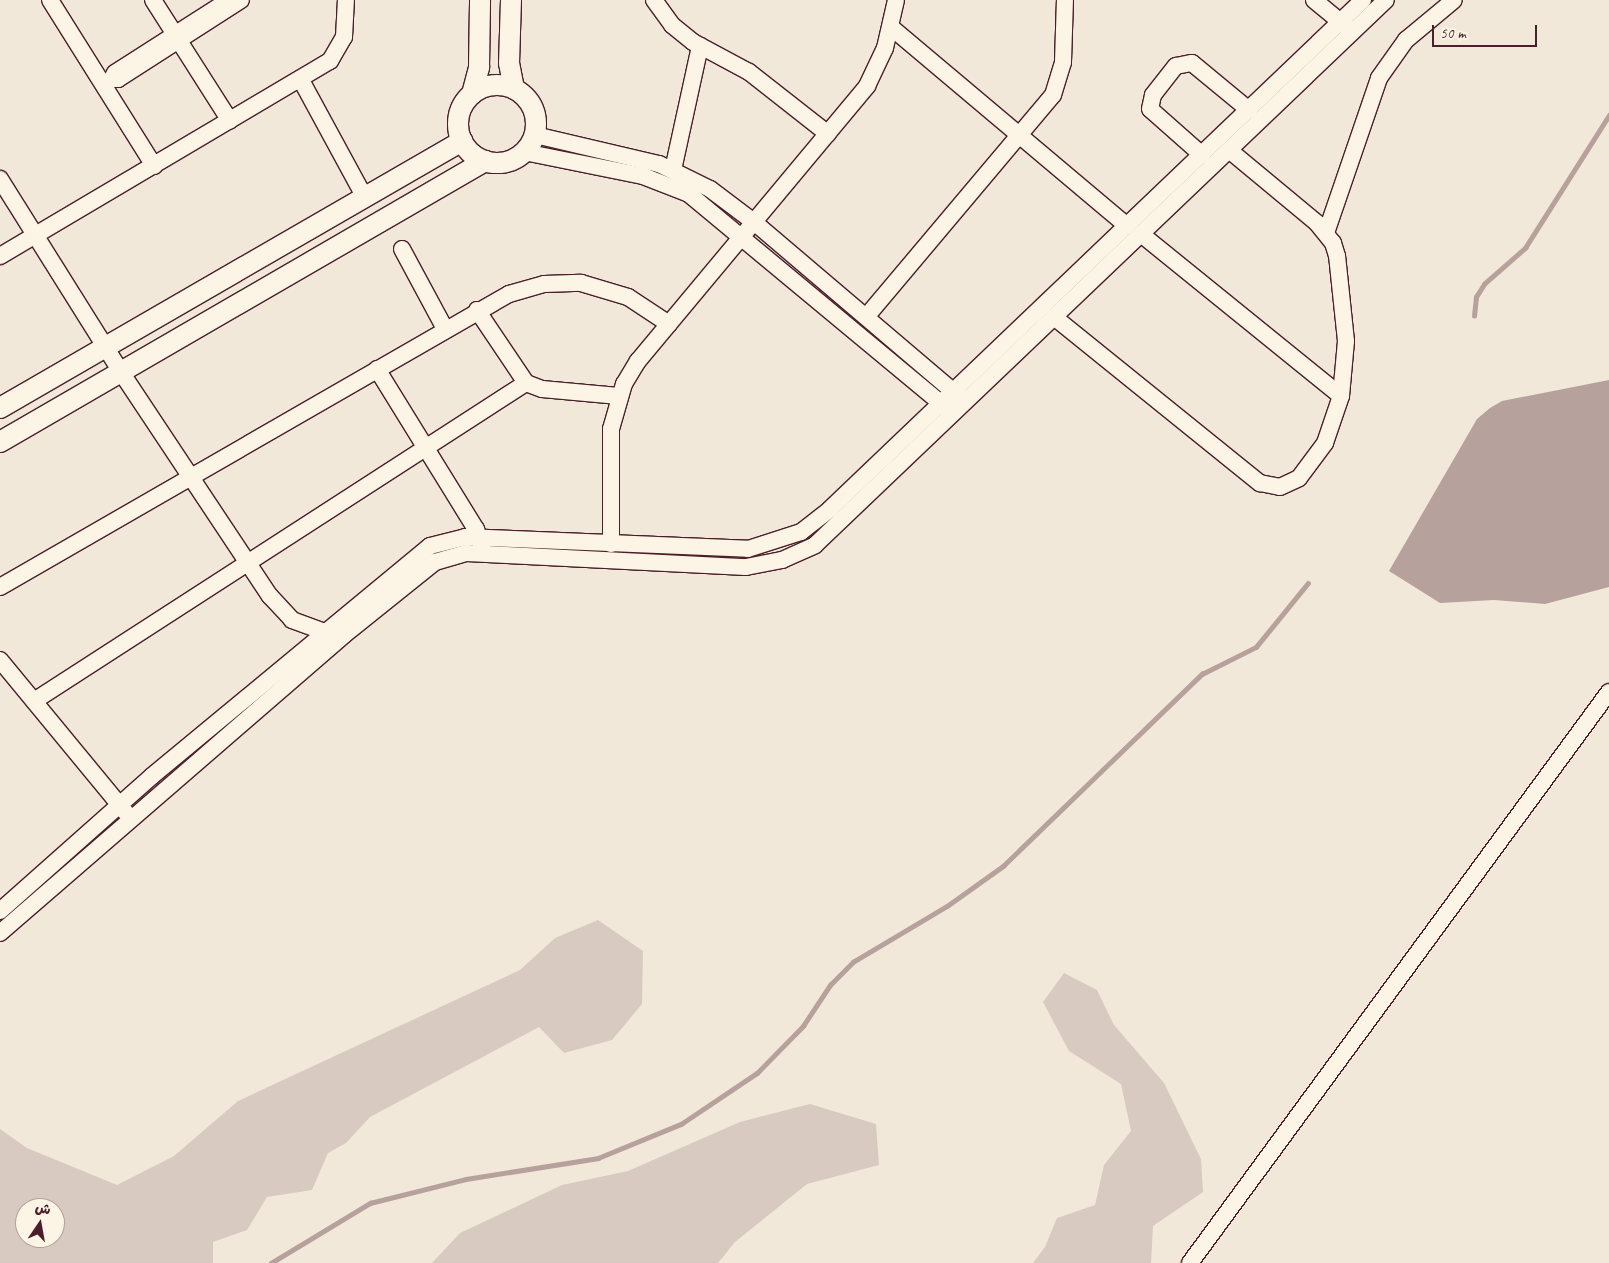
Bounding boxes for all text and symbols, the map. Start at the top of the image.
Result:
scale bar [1434,15,1539,47]
text: 50 m [1440,24,1466,43]
north arrow [15,1198,65,1248]
text: ش [34,1199,52,1219]

